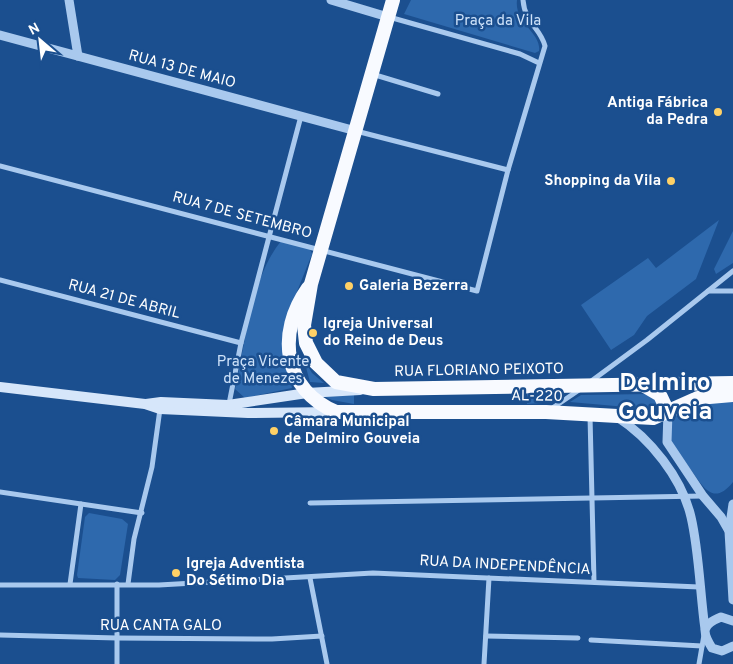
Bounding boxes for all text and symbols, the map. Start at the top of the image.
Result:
park label: Praça da Vila [455,12,541,31]
north arrow [15,15,65,65]
text: N [26,20,43,40]
street label: RUA 13 DE MAIO [126,47,238,93]
place label: Antiga Fábrica da Pedra [607,94,708,130]
marker: Antiga Fábrica da Pedra [712,106,724,118]
place label: Shopping da Vila [544,172,661,191]
marker: Shopping da Vila [665,175,677,187]
street label: RUA 7 DE SETEMBRO [170,188,314,244]
street label: RUA 21 DE ABRIL [66,276,182,324]
place label: Galeria Bezerra [359,277,468,296]
marker: Galeria Bezerra [343,280,355,292]
place label: Igreja Universal do Reino de Deus [323,315,443,351]
marker: Igreja Universal do Reino de Deus [307,327,319,339]
park label: Praça Vicente de Menezes [217,353,309,389]
street label: RUA FLORIANO PEIXOTO [394,360,564,382]
district label: Delmiro Gouveia [618,368,712,429]
street label: AL-220 [511,387,563,407]
place label: Câmara Municipal de Delmiro Gouveia [284,413,420,449]
marker: Câmara Municipal de Delmiro Gouveia [268,425,280,437]
street label: RUA DA INDEPENDÊNCIA [419,551,591,580]
place label: Igreja Adventista Do Sétimo Dia [186,555,305,591]
marker: Igreja Adventista Do Sétimo Dia [170,567,182,579]
street label: RUA CANTA GALO [100,617,222,636]

